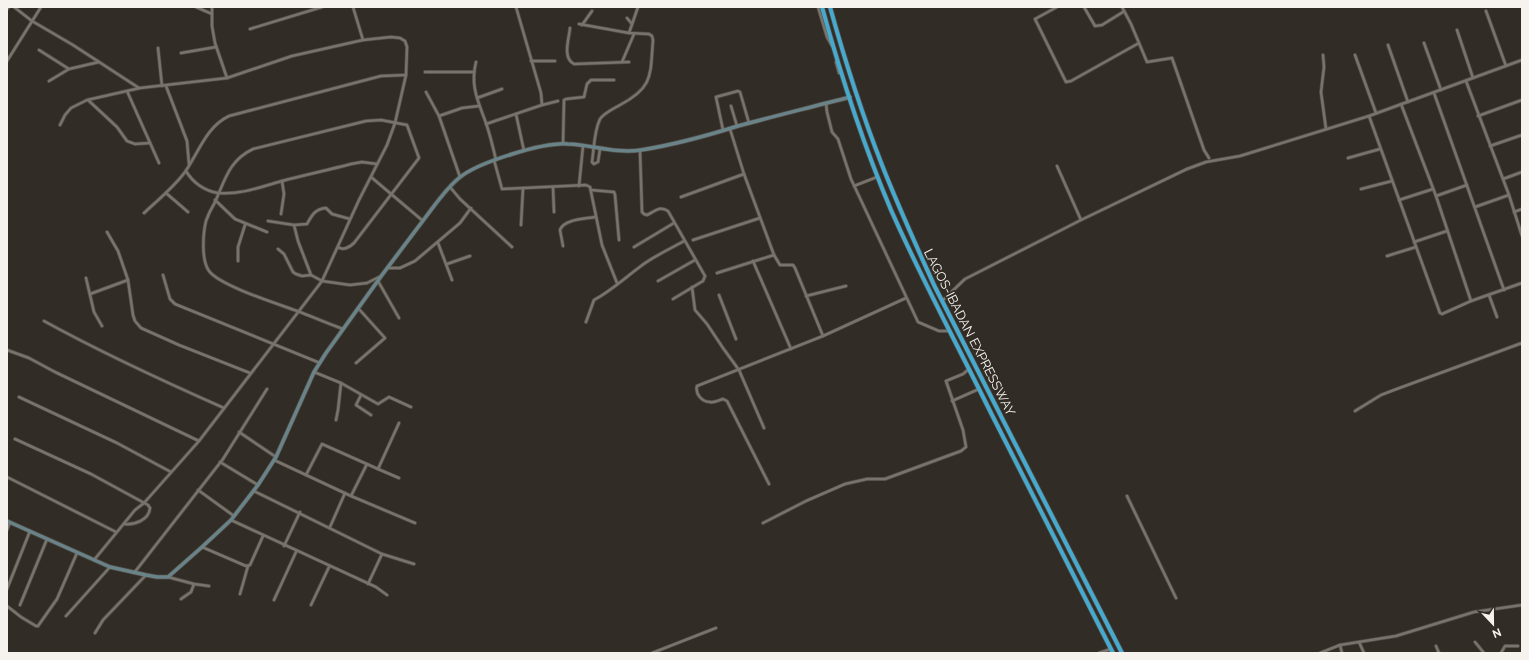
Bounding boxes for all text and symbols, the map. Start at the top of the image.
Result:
street label: LAGOS-IBADAN EXPRESSWAY [921,246,1019,419]
north arrow [1473,604,1513,644]
text: N [1490,625,1503,640]

